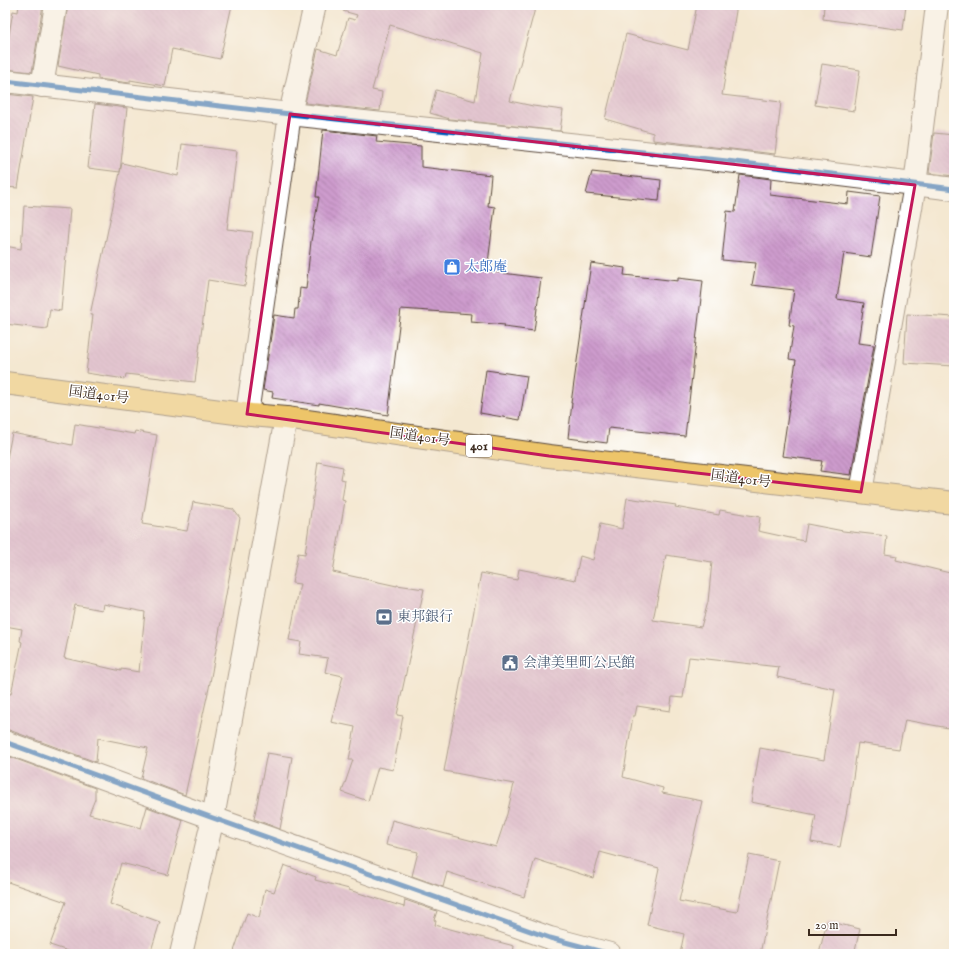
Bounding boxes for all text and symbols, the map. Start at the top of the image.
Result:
shop icon: 太郎庵 [442,257,462,277]
place label: 太郎庵 [465,258,507,276]
street label: 国道401号 [68,382,130,408]
street label: 国道401号 [389,424,451,450]
road number: 401 [466,435,492,457]
street label: 国道401号 [710,466,772,492]
bank icon: 東邦銀行 [374,607,394,627]
place label: 東邦銀行 [397,608,453,626]
public building icon: 会津美里町公民館 [500,653,520,673]
place label: 会津美里町公民館 [523,654,635,672]
scale bar [809,911,896,937]
text: 20 m [815,918,838,933]

